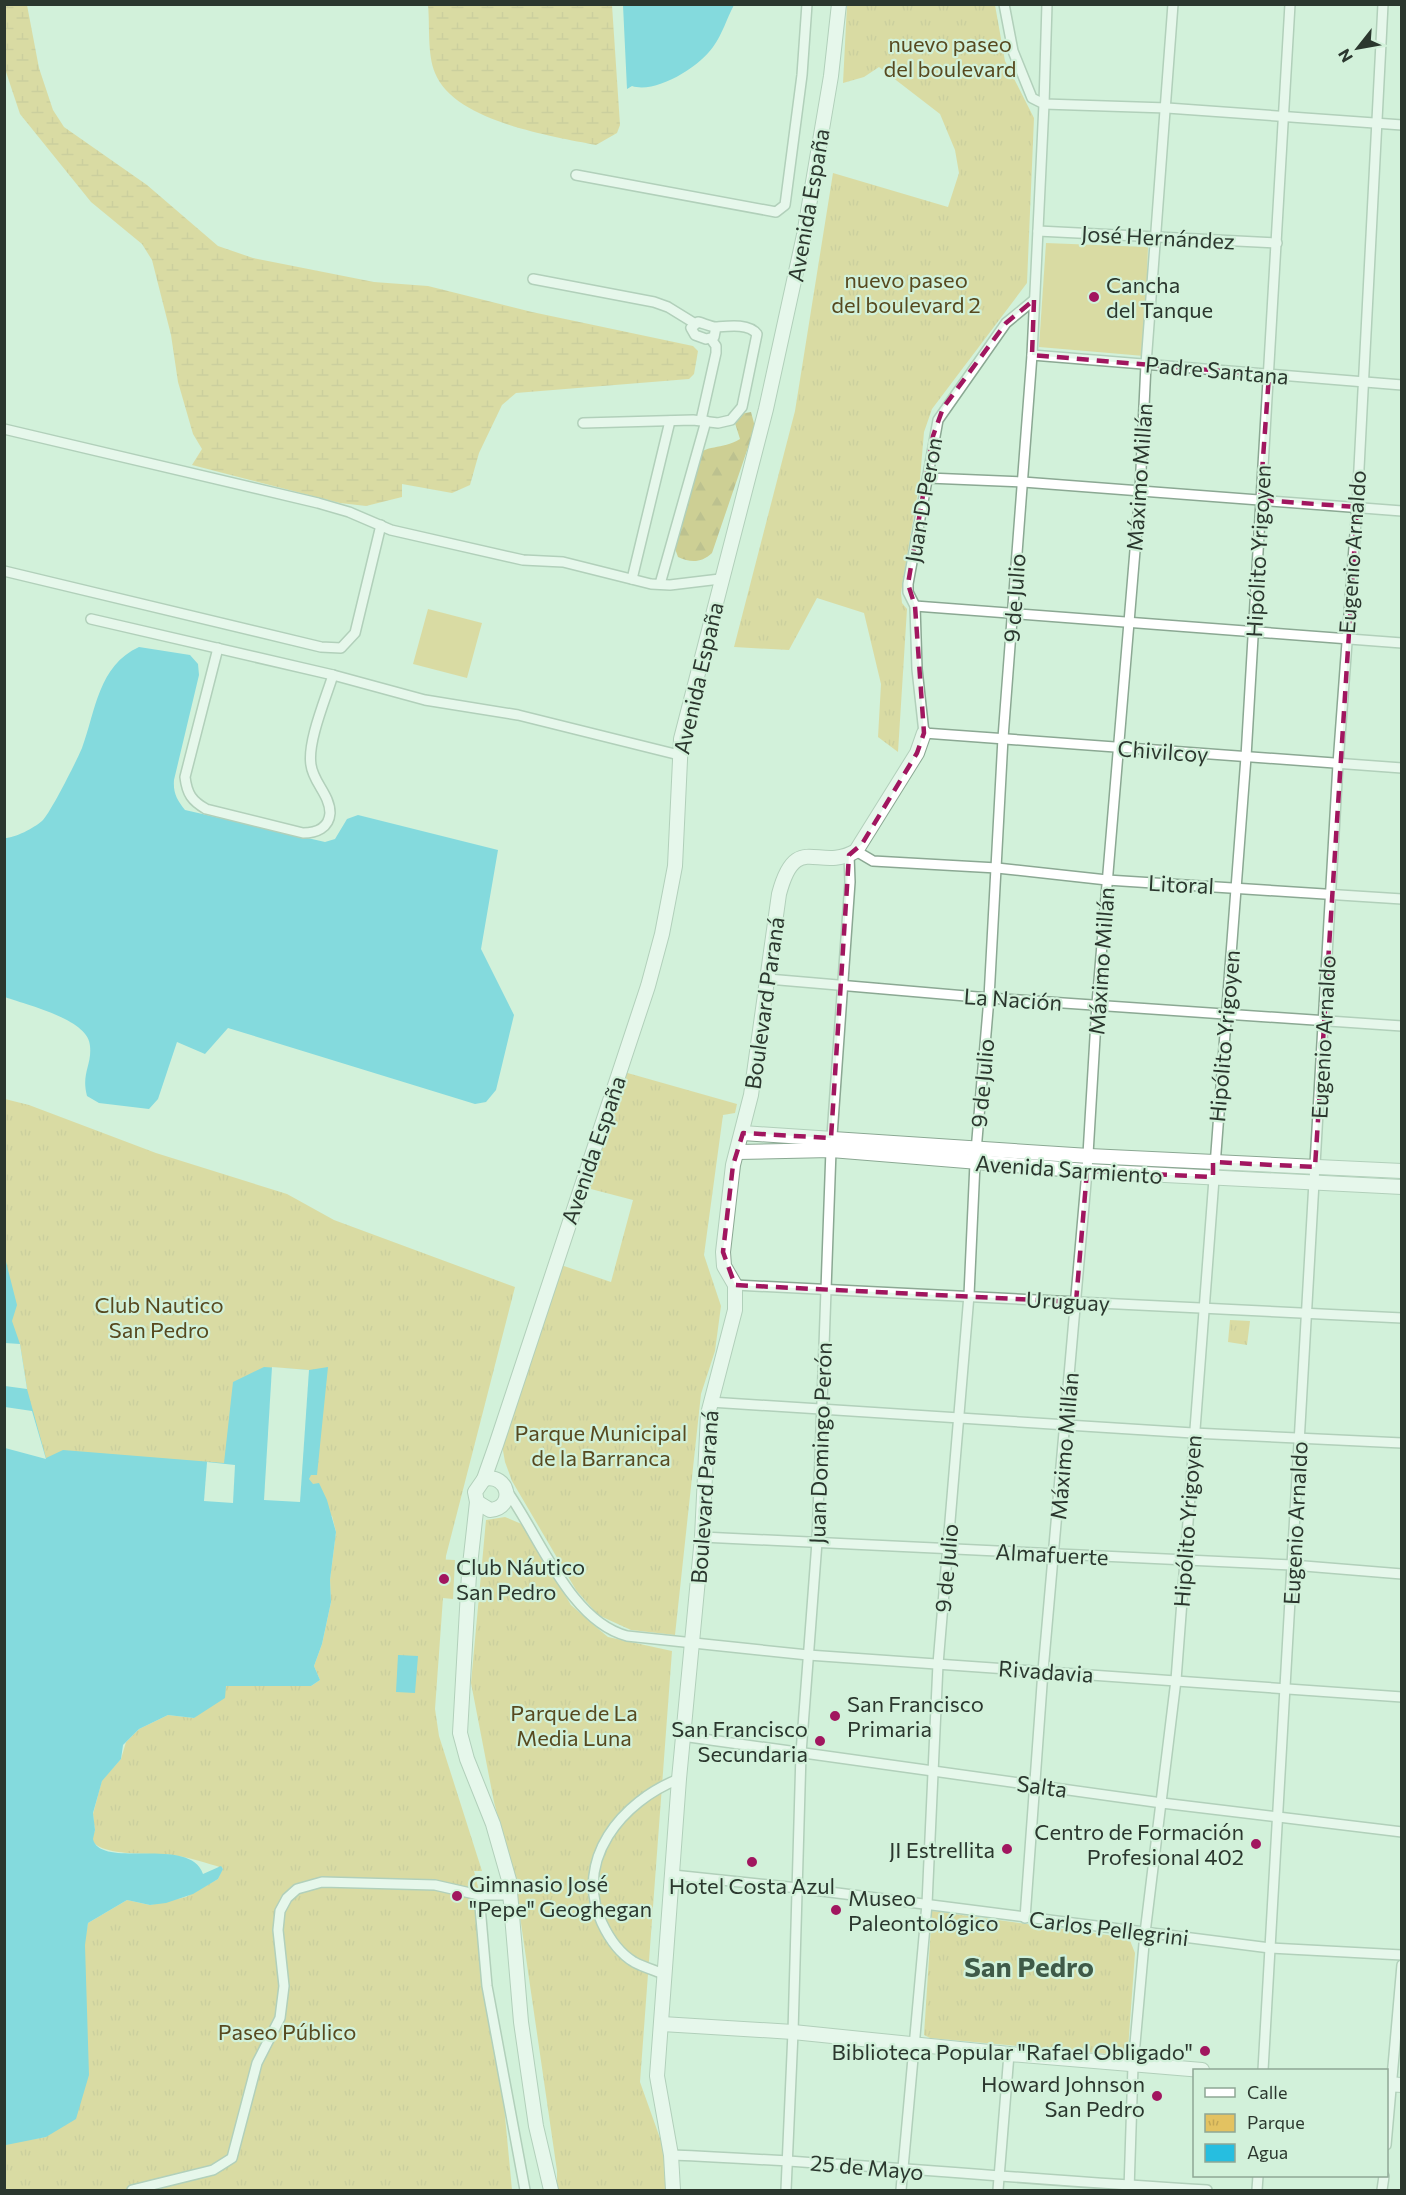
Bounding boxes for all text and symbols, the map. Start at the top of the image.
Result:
north arrow [1328,18,1388,78]
park label: nuevo paseo del boulevard [883,30,1017,82]
text: N [1333,46,1356,66]
street label: Avenida España [781,126,835,284]
street label: José Hernández [1080,219,1236,255]
park label: nuevo paseo del boulevard 2 [831,266,981,318]
place label: Cancha del Tanque [1106,271,1213,323]
marker: Cancha del Tanque [1087,290,1101,304]
street label: Padre Santana [1144,350,1290,390]
street label: Máximo Millán [1120,402,1158,552]
street label: Juan D Peron [899,435,947,565]
street label: Hipólito Yrigoyen [1240,464,1276,638]
street label: Eugenio Arnaldo [1333,469,1371,635]
street label: 9 de Julio [997,553,1031,643]
street label: Avenida España [667,599,729,757]
street label: Chivilcoy [1117,734,1209,768]
street label: Litoral [1147,869,1215,899]
street label: Máximo Millán [1082,886,1120,1036]
street label: Boulevard Paraná [739,915,789,1091]
street label: Hipólito Yrigoyen [1203,949,1245,1123]
street label: Eugenio Arnaldo [1305,955,1341,1119]
street label: La Nación [963,982,1063,1016]
street label: 9 de Julio [965,1037,999,1129]
street label: Avenida España [555,1072,631,1228]
street label: Avenida Sarmiento [974,1149,1164,1189]
street label: Uruguay [1025,1285,1111,1317]
park label: Club Nautico San Pedro [94,1291,224,1343]
street label: Juan Domingo Perón [803,1342,837,1544]
street label: Máximo Millán [1044,1371,1084,1521]
street label: Boulevard Paraná [684,1409,724,1585]
park label: Parque Municipal de la Barranca [515,1419,687,1471]
street label: Hipólito Yrigoyen [1168,1434,1206,1608]
street label: Eugenio Arnaldo [1277,1441,1313,1605]
street label: 9 de Julio [929,1522,963,1614]
street label: Almafuerte [995,1538,1109,1570]
place label: Club Náutico San Pedro [456,1553,585,1605]
marker: Club Náutico San Pedro [437,1572,451,1586]
street label: Rivadavia [997,1654,1095,1688]
place label: San Francisco Primaria [847,1690,984,1742]
park label: Parque de La Media Luna [510,1699,638,1751]
marker: San Francisco Primaria [828,1709,842,1723]
place label: San Francisco Secundaria [671,1715,808,1767]
marker: San Francisco Secundaria [813,1734,827,1748]
street label: Salta [1015,1769,1069,1803]
place label: Centro de Formación Profesional 402 [1034,1818,1244,1870]
place label: JI Estrellita [889,1836,995,1863]
marker: Centro de Formación Profesional 402 [1249,1837,1263,1851]
marker: JI Estrellita [1000,1842,1014,1856]
marker: Hotel Costa Azul [745,1855,759,1869]
place label: Gimnasio José "Pepe" Geoghegan [469,1870,652,1922]
place label: Hotel Costa Azul [669,1872,835,1899]
place label: Museo Paleontológico [848,1884,999,1936]
marker: Gimnasio José "Pepe" Geoghegan [450,1889,464,1903]
marker: Museo Paleontológico [829,1903,843,1917]
street label: Carlos Pellegrini [1028,1905,1190,1951]
district label: San Pedro [964,1949,1094,1983]
park label: Paseo Público [218,2018,356,2045]
place label: Biblioteca Popular "Rafael Obligado" [832,2038,1193,2065]
marker: Biblioteca Popular "Rafael Obligado" [1198,2044,1212,2058]
legend [1193,2069,1388,2177]
place label: Howard Johnson San Pedro [981,2070,1145,2122]
text: Calle [1247,2081,1287,2103]
marker: Howard Johnson San Pedro [1150,2089,1164,2103]
text: Parque [1247,2111,1305,2133]
text: Agua [1247,2141,1288,2163]
street label: 25 de Mayo [809,2149,925,2185]

